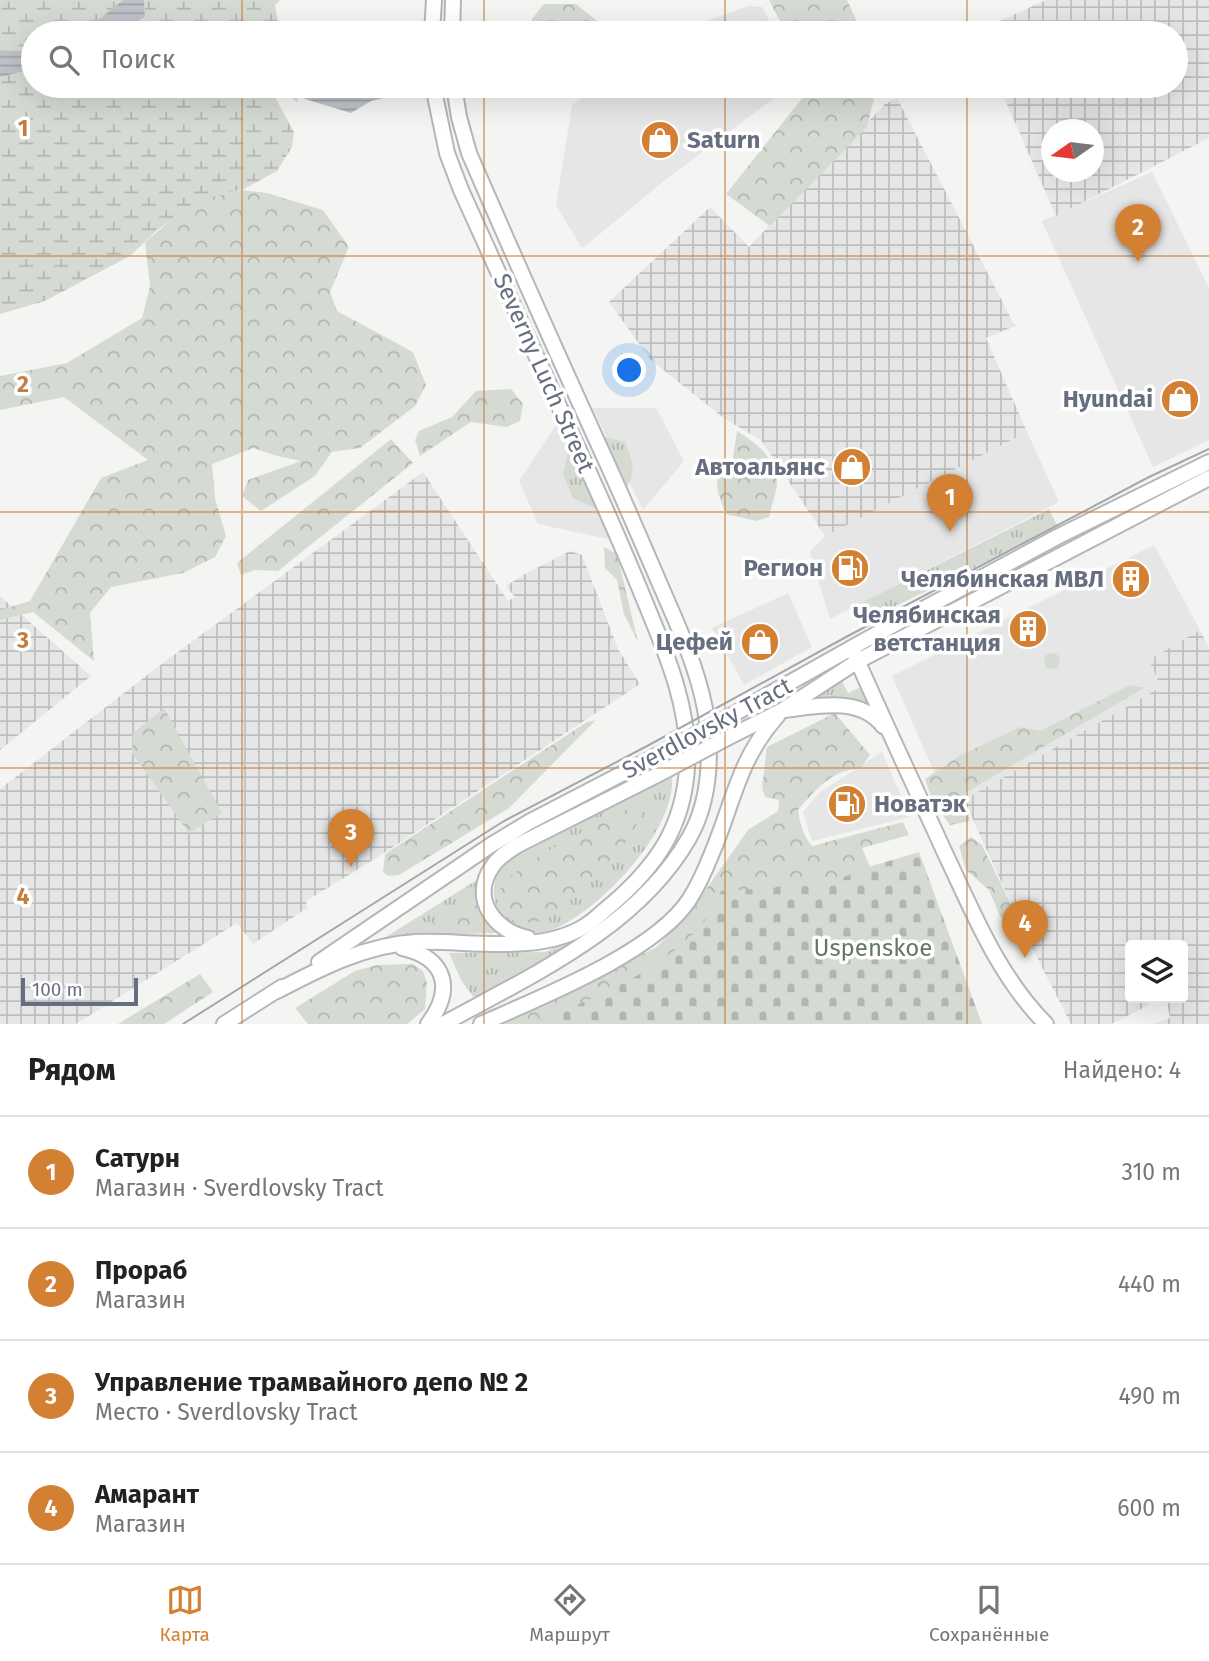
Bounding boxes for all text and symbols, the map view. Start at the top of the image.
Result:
search box [21,21,1188,98]
icon: search [45,41,83,79]
text: Поиск [101,44,175,75]
text: 1 [18,114,28,142]
shop icon: Saturn [639,119,681,161]
north arrow [1041,119,1104,182]
place label: Saturn [687,126,760,154]
pin: 2 [1115,204,1161,262]
street label: Severny Luch Street [488,269,601,477]
your location [612,353,646,387]
text: 2 [17,370,29,398]
shop icon: Hyundai [1159,378,1201,420]
place label: Hyundai [1063,385,1153,413]
shop icon: Автоальянс [831,446,873,488]
place label: Автоальянс [694,453,825,481]
pin: 1 [927,474,973,532]
fuel station icon: Регион [829,547,871,589]
place label: Регион [743,554,823,582]
building icon: Челябинская МВЛ [1110,558,1152,600]
place label: Челябинская МВЛ [901,565,1104,593]
place label: Челябинская ветстанция [853,601,1001,657]
building icon: Челябинская ветстанция [1007,608,1049,650]
shop icon: Цефей [739,621,781,663]
text: 3 [16,626,29,654]
place label: Цефей [656,628,733,656]
street label: Sverdlovsky Tract [617,671,797,784]
fuel station icon: Новатэк [826,783,868,825]
place label: Новатэк [874,790,967,818]
pin: 3 [328,809,374,867]
text: 4 [17,882,30,910]
pin: 4 [1002,900,1048,958]
park label: Uspenskoe [814,934,932,962]
map controls [1125,940,1188,1003]
button: layers [1125,940,1188,1003]
scale bar [21,975,138,1007]
text: 100 m [32,978,83,1001]
text: Рядом [28,1052,116,1088]
text: Найдено: 4 [1063,1056,1181,1084]
text: Сатурн [95,1143,180,1174]
text: 1 [46,1158,56,1186]
text: 310 m [1121,1158,1181,1186]
text: Магазин · Sverdlovsky Tract [95,1174,384,1202]
text: Прораб [95,1255,187,1286]
text: 2 [45,1270,57,1298]
text: 440 m [1118,1270,1181,1298]
text: Магазин [95,1286,186,1314]
text: Управление трамвайного депо № 2 [95,1367,528,1398]
text: 3 [45,1382,57,1410]
text: 490 m [1119,1382,1181,1410]
text: Место · Sverdlovsky Tract [95,1398,358,1426]
text: Амарант [95,1479,199,1510]
text: 4 [45,1494,58,1522]
text: 600 m [1117,1494,1181,1522]
text: Магазин [95,1510,186,1538]
tab: Карта [160,1581,210,1646]
tab: Маршрут [529,1581,610,1646]
tab: Сохранённые [929,1581,1049,1646]

